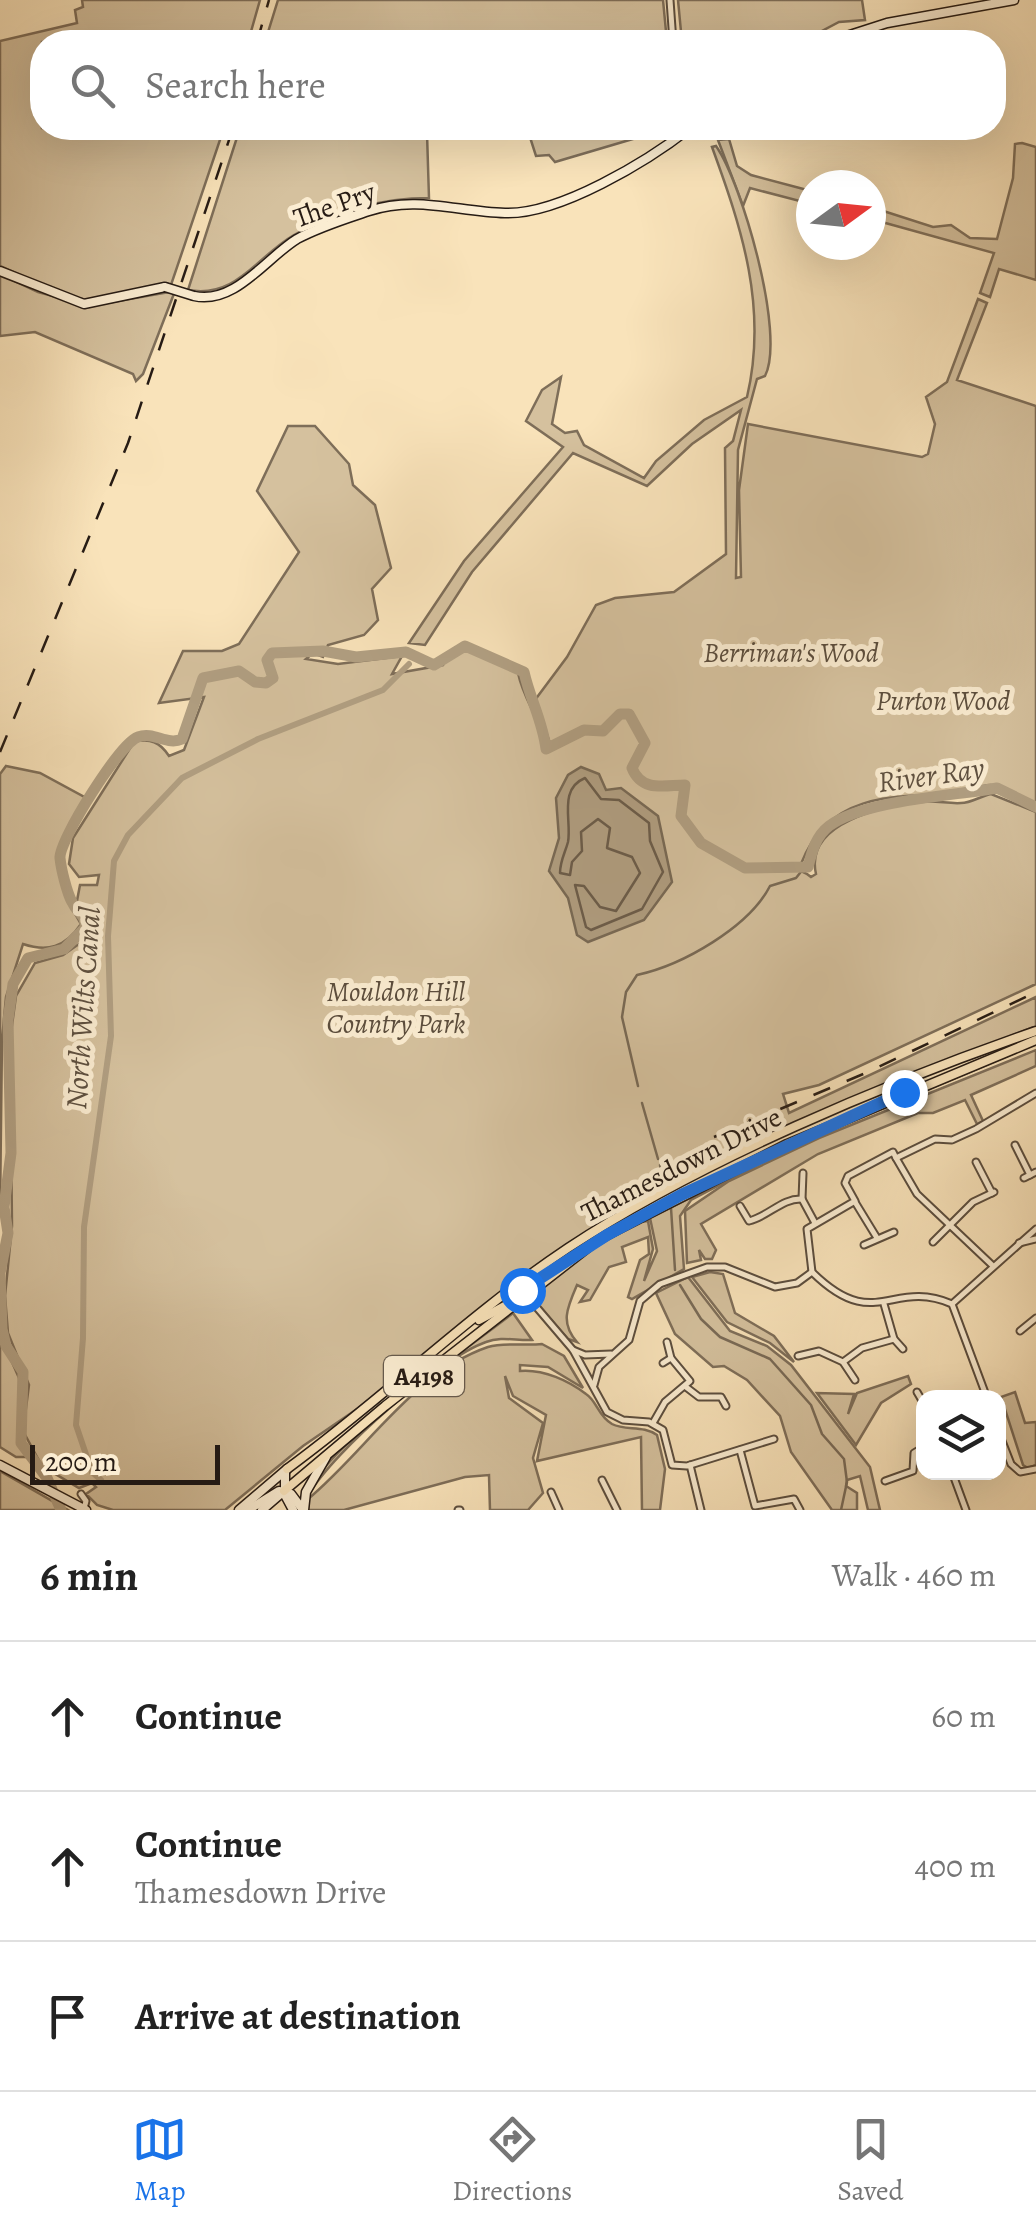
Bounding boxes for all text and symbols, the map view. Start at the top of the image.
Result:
search box [30,30,1006,140]
icon: search [65,58,120,113]
text: Search here [145,59,326,111]
north arrow [796,170,886,260]
street label: The Pry [288,172,381,237]
park label: Berriman's Wood [703,634,879,672]
park label: Purton Wood [876,682,1010,720]
water label: River Ray [875,748,987,802]
water label: North Wilts Canal [56,905,110,1111]
park label: Mouldon Hill Country Park [327,973,465,1043]
route end [882,1070,928,1116]
street label: Thamesdown Drive [575,1098,788,1232]
route start [500,1268,546,1314]
road number: A4198 [384,1356,464,1396]
map controls [916,1390,1006,1480]
button: layers [916,1390,1006,1480]
scale bar [30,1440,220,1484]
text: 200 m [45,1443,117,1481]
text: 6 min [40,1547,138,1604]
text: Walk · 460 m [832,1553,996,1597]
icon: ahead [40,1689,95,1744]
text: Continue [135,1690,282,1742]
text: 60 m [931,1694,996,1738]
text: Continue [135,1818,282,1870]
icon: ahead [40,1839,95,1894]
text: 400 m [914,1844,996,1888]
text: Thamesdown Drive [135,1870,386,1914]
icon: arrive [40,1989,95,2044]
text: Arrive at destination [135,1990,461,2042]
tab: Map [132,2112,187,2210]
tab: Directions [452,2112,572,2210]
tab: Saved [837,2112,904,2210]

